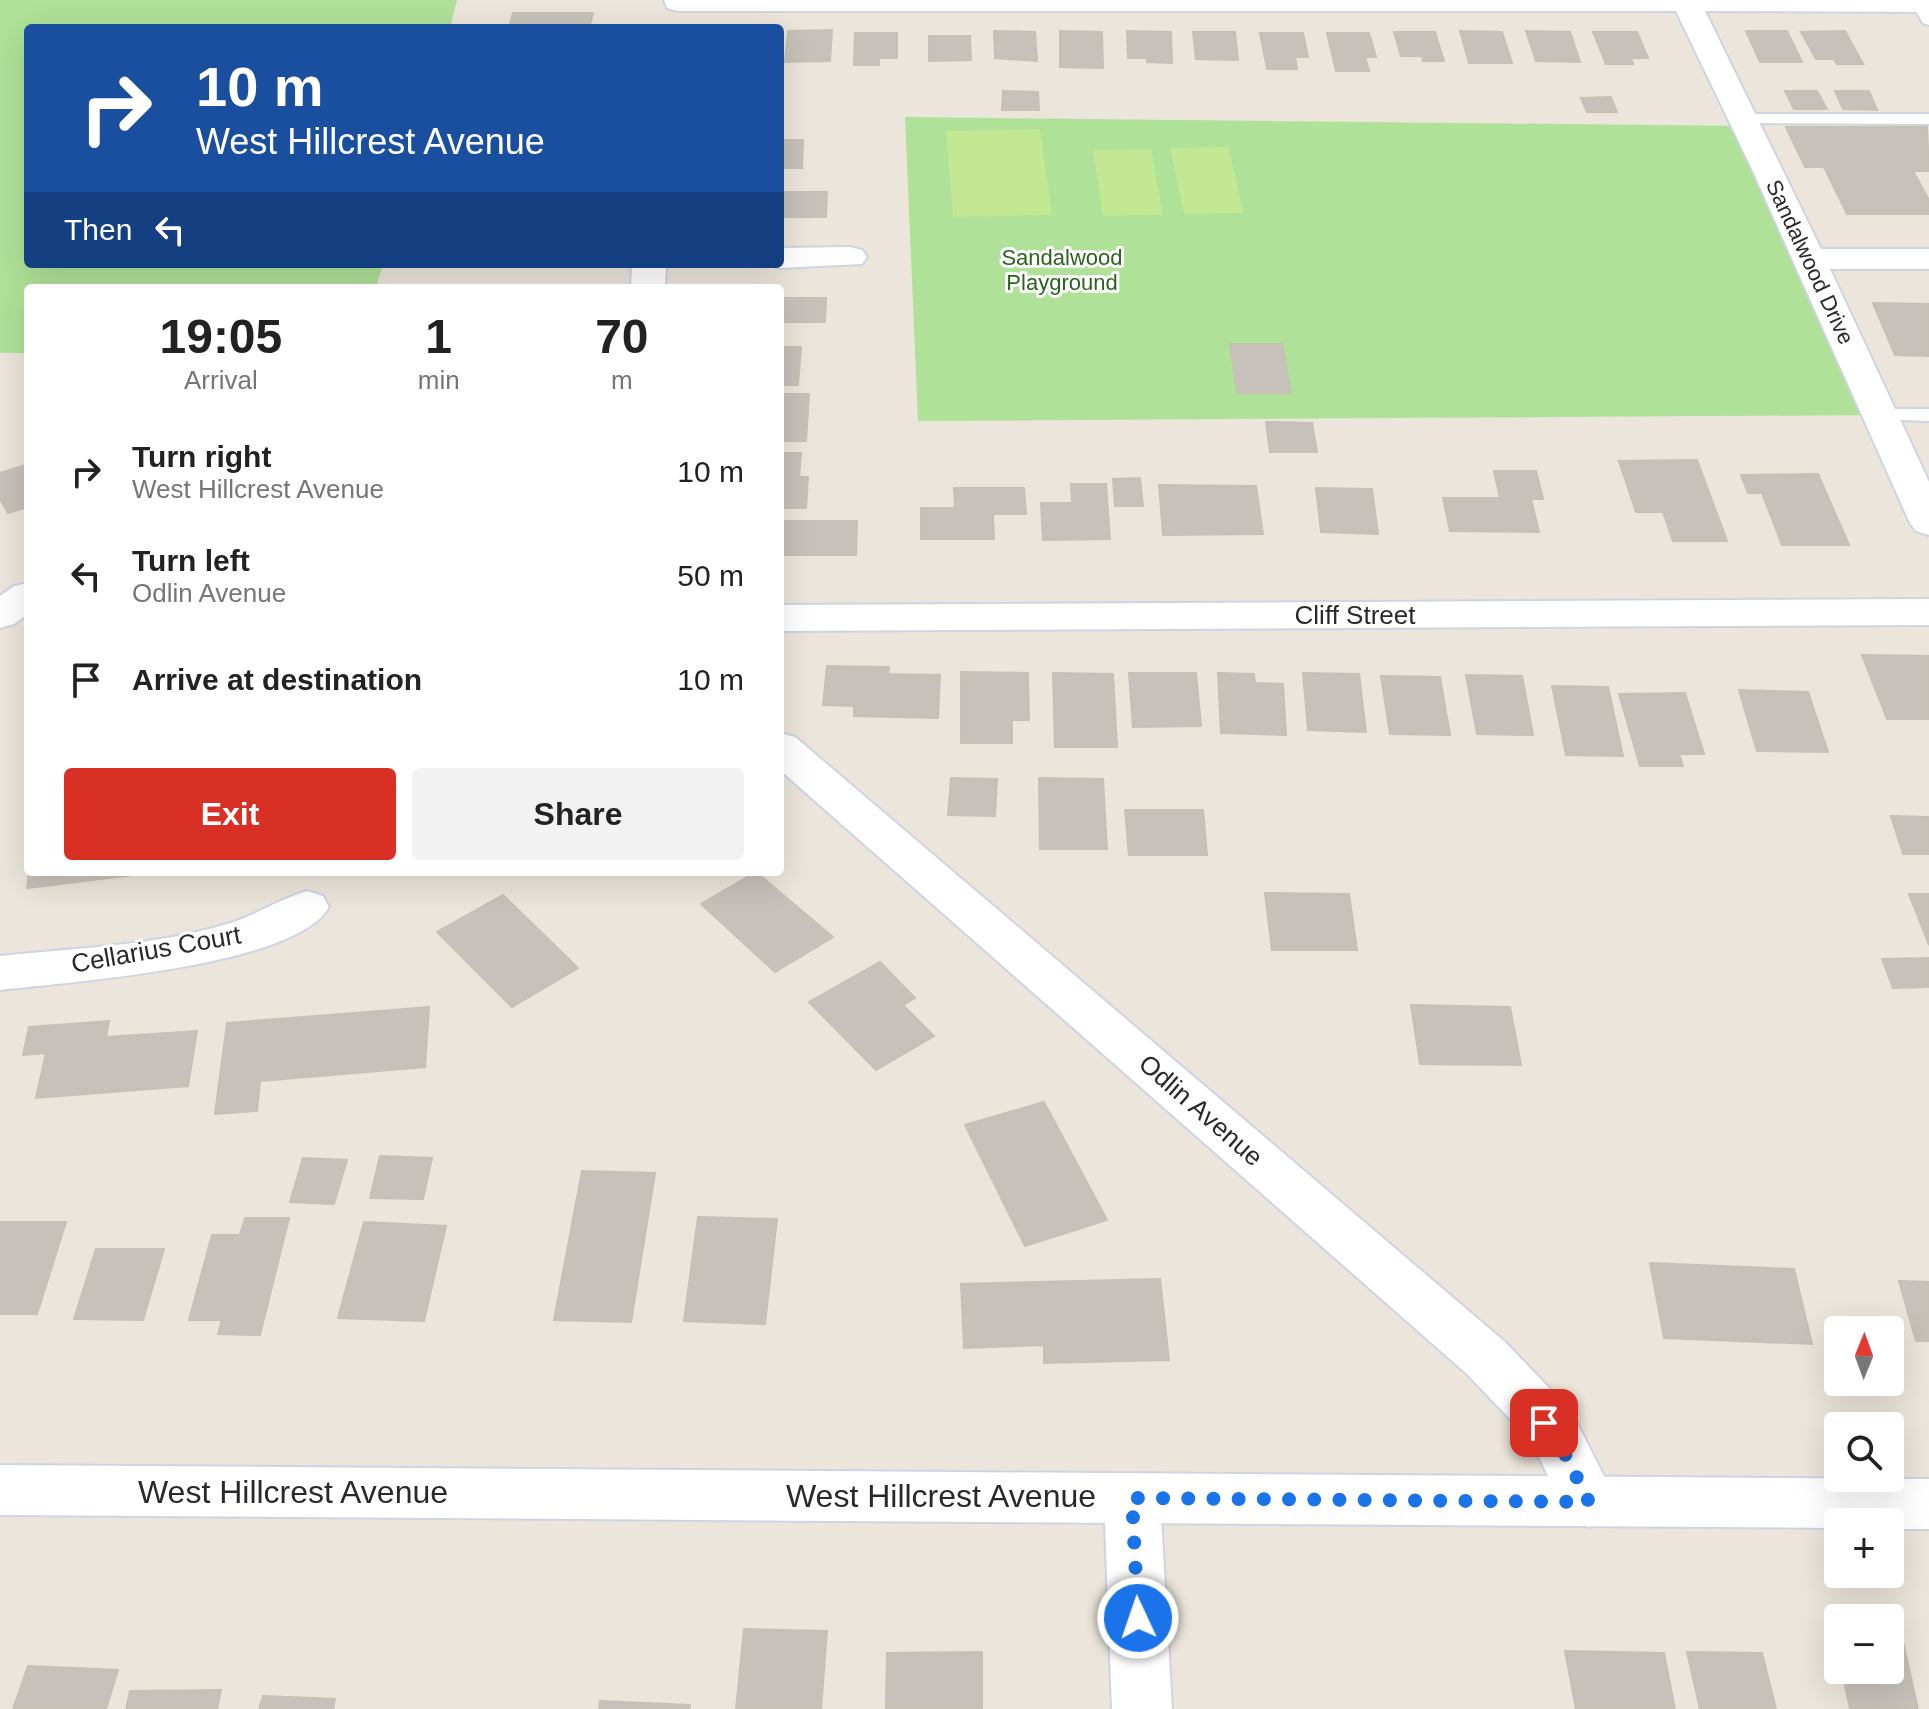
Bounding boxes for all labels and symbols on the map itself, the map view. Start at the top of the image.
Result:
street label: Sandalwood Drive [1761,176,1859,348]
park label: Sandalwood Playground [1001,245,1123,295]
street label: Cliff Street [1295,600,1416,630]
street label: Cellarius Court [69,919,244,979]
street label: Odlin Avenue [1133,1048,1269,1172]
north arrow [1824,1316,1904,1396]
pin [1510,1389,1578,1457]
street label: West Hillcrest Avenue [138,1474,448,1510]
street label: West Hillcrest Avenue [786,1478,1096,1514]
position arrow [1096,1576,1180,1660]

